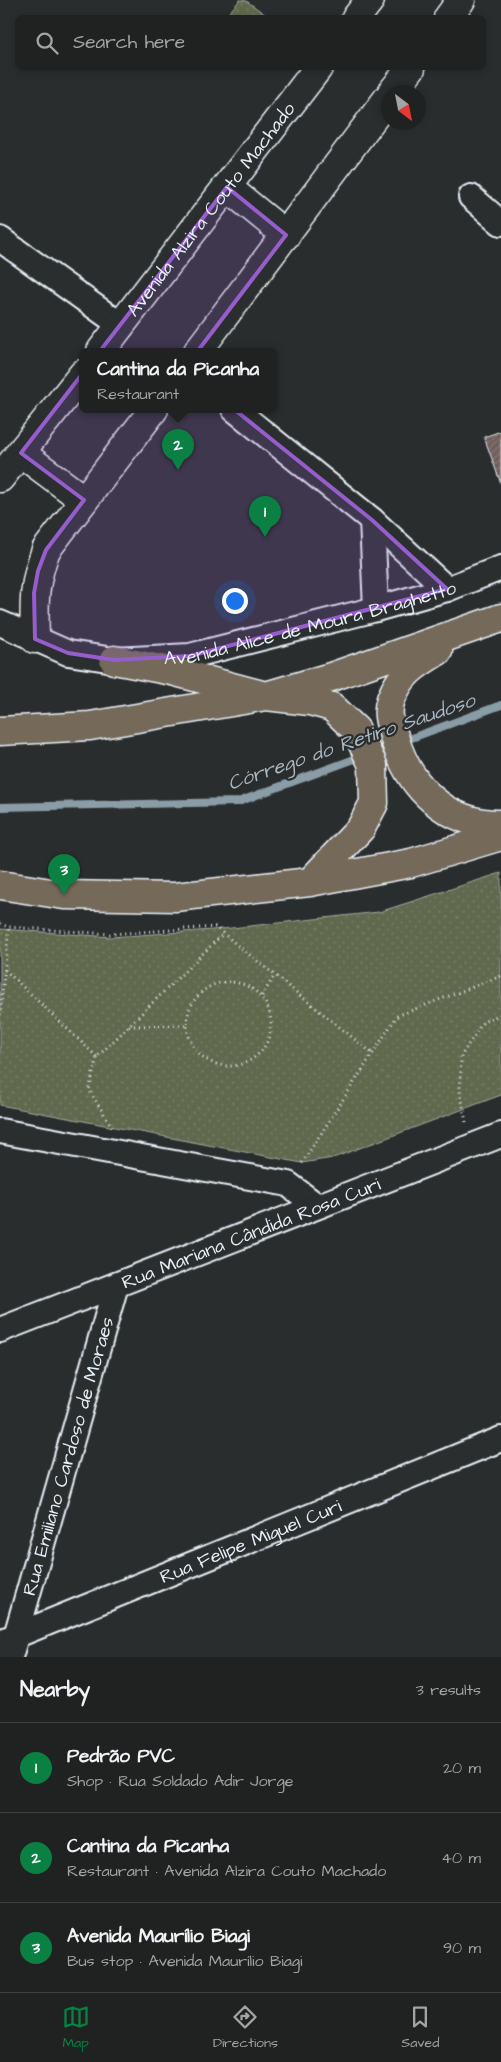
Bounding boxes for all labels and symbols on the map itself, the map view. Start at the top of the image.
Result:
north arrow [381,85,426,130]
street label: Avenida Alzira Couto Machado [120,97,302,323]
pin: 2 [162,429,194,470]
pin: 1 [249,496,281,537]
street label: Avenida Alice de Moura Braghetto [163,575,461,672]
your location [222,588,248,614]
water label: Córrego do Retiro Saudoso [224,686,481,798]
pin: 3 [48,854,80,895]
street label: Rua Mariana Cândida Rosa Curi [118,1171,385,1296]
street label: Rua Emiliano Cardoso de Moraes [16,1314,121,1599]
street label: Rua Felipe Miguel Curi [156,1493,346,1591]

